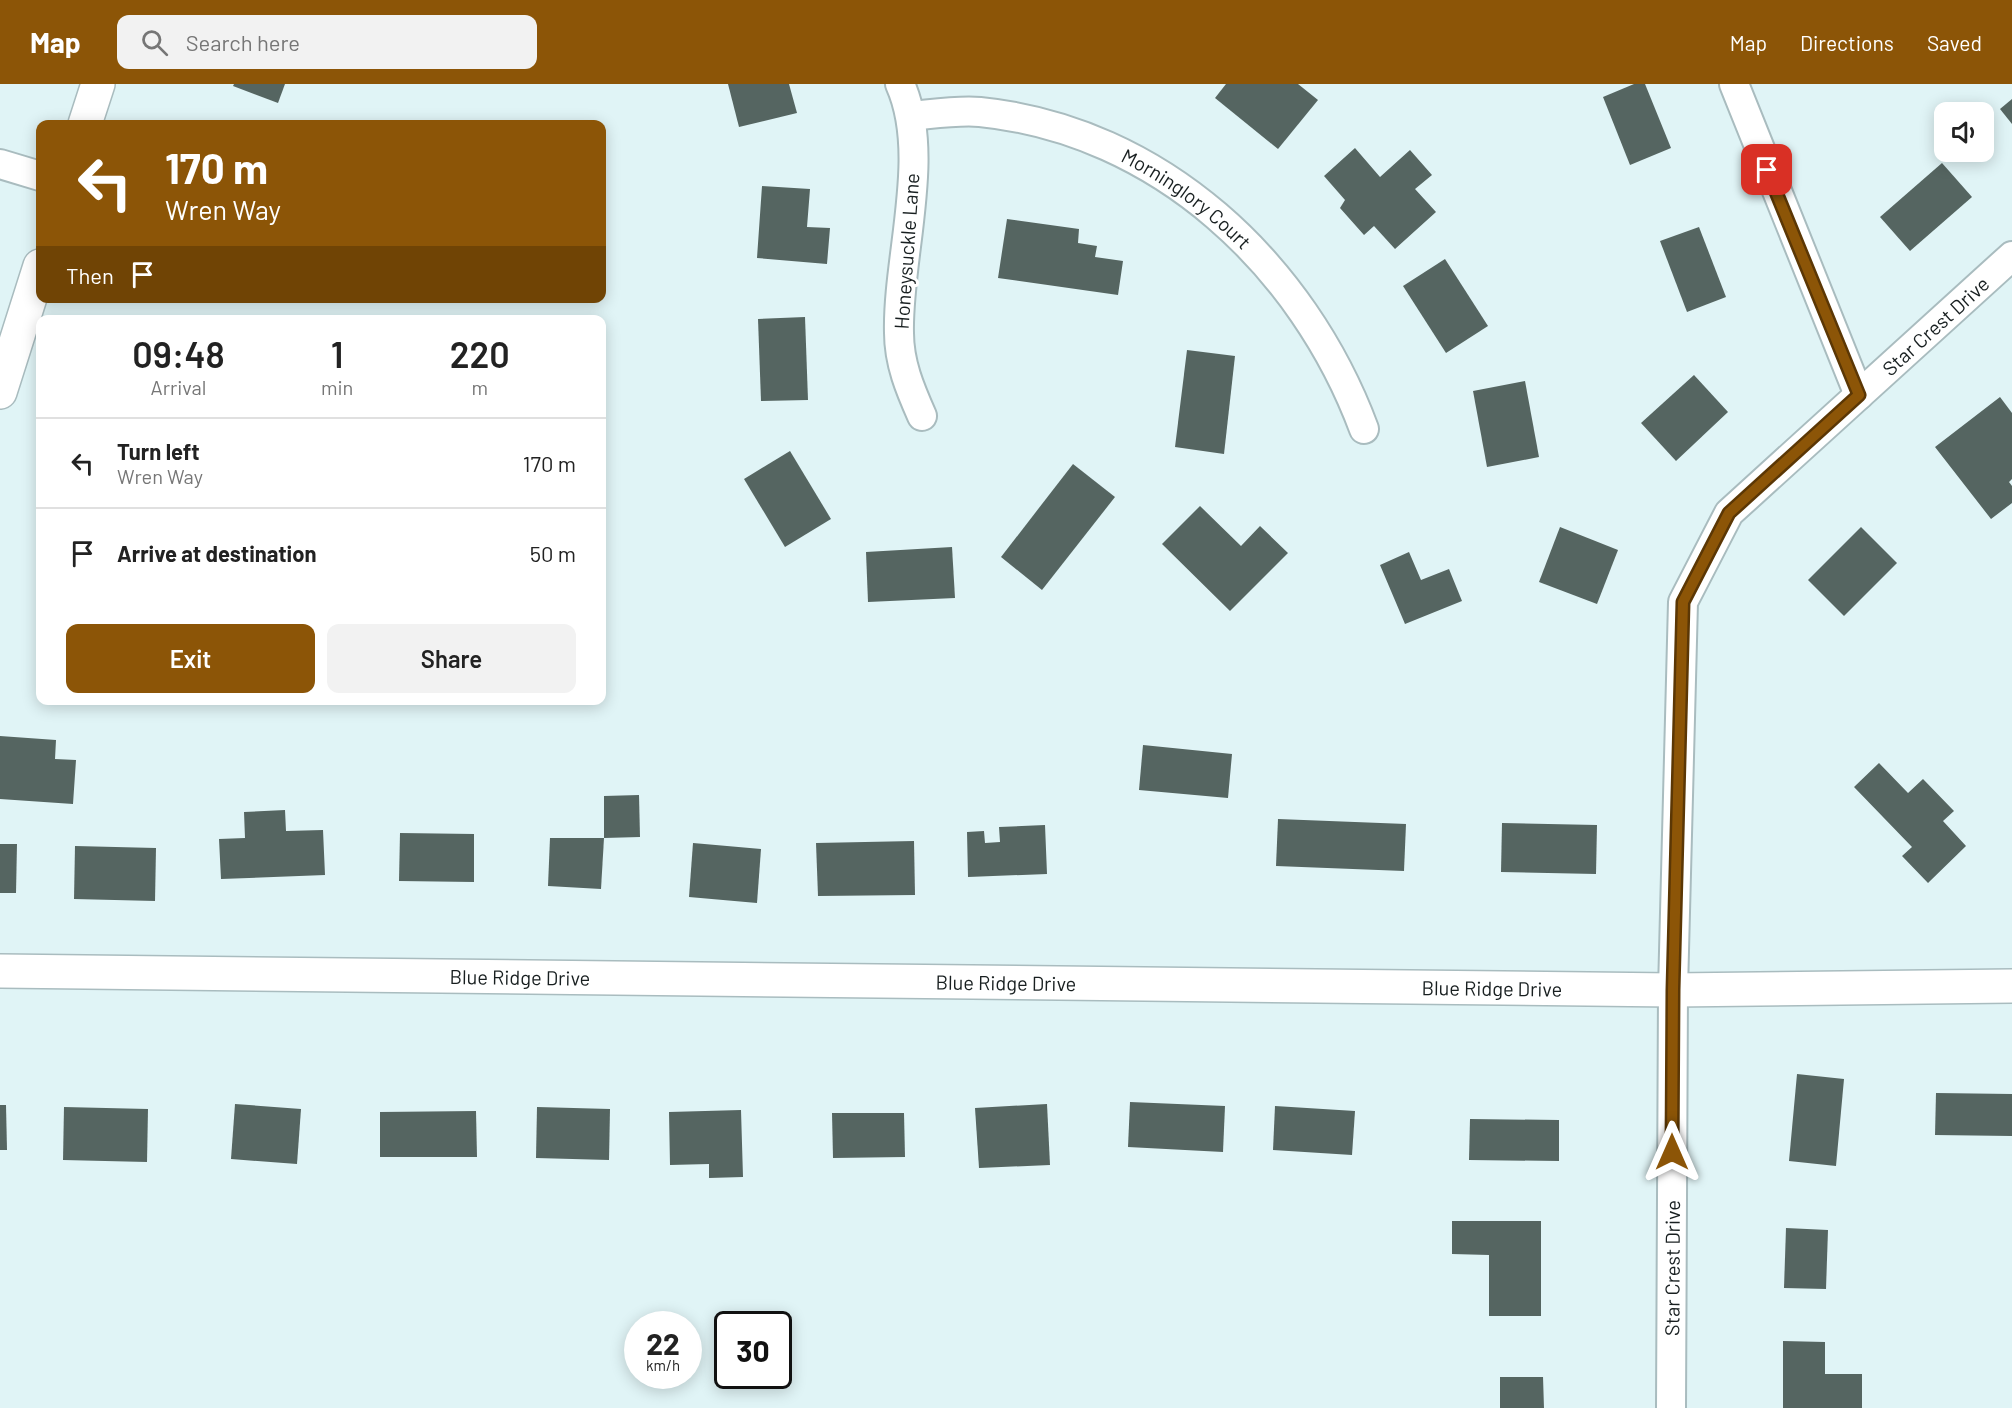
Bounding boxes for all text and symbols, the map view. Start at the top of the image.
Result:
search box [117,15,537,69]
text: Map [30,25,81,59]
icon: search [138,26,171,59]
text: Search here [186,29,300,55]
text: Map [1730,30,1767,55]
text: Directions [1800,30,1894,55]
text: Saved [1927,30,1982,55]
map controls [1934,102,1994,162]
button: sound [1934,102,1994,162]
text: 170 m [165,142,268,192]
street label: Morninglory Court [1118,143,1256,254]
icon: left [66,144,144,222]
pin [1741,144,1792,195]
icon: arrive [1750,153,1783,186]
street label: Honeysuckle Lane [889,172,923,330]
text: Wren Way [165,193,281,225]
icon: arrive [126,258,159,291]
text: Then [66,262,114,288]
street label: Star Crest Drive [1877,271,1994,380]
text: 09:48 [132,332,225,375]
text: 1 [331,332,344,375]
text: 220 [450,332,510,375]
text: Arrival [151,375,206,399]
text: min [321,375,353,399]
text: m [471,375,488,399]
text: Turn left [117,438,200,464]
icon: left [66,447,99,480]
text: 170 m [523,450,576,476]
text: Wren Way [117,464,203,488]
icon: arrive [66,537,99,570]
text: Arrive at destination [117,540,316,566]
text: 50 m [530,540,576,566]
button: Exit [66,624,315,693]
button: Share [327,624,576,693]
street label: Blue Ridge Drive [449,964,591,990]
street label: Blue Ridge Drive [935,970,1076,995]
street label: Blue Ridge Drive [1421,975,1562,1001]
position arrow [1640,1120,1704,1184]
street label: Star Crest Drive [1659,1200,1684,1336]
speed limit sign: 30 [714,1311,792,1389]
text: 22 [646,1325,680,1361]
text: km/h [646,1356,680,1374]

